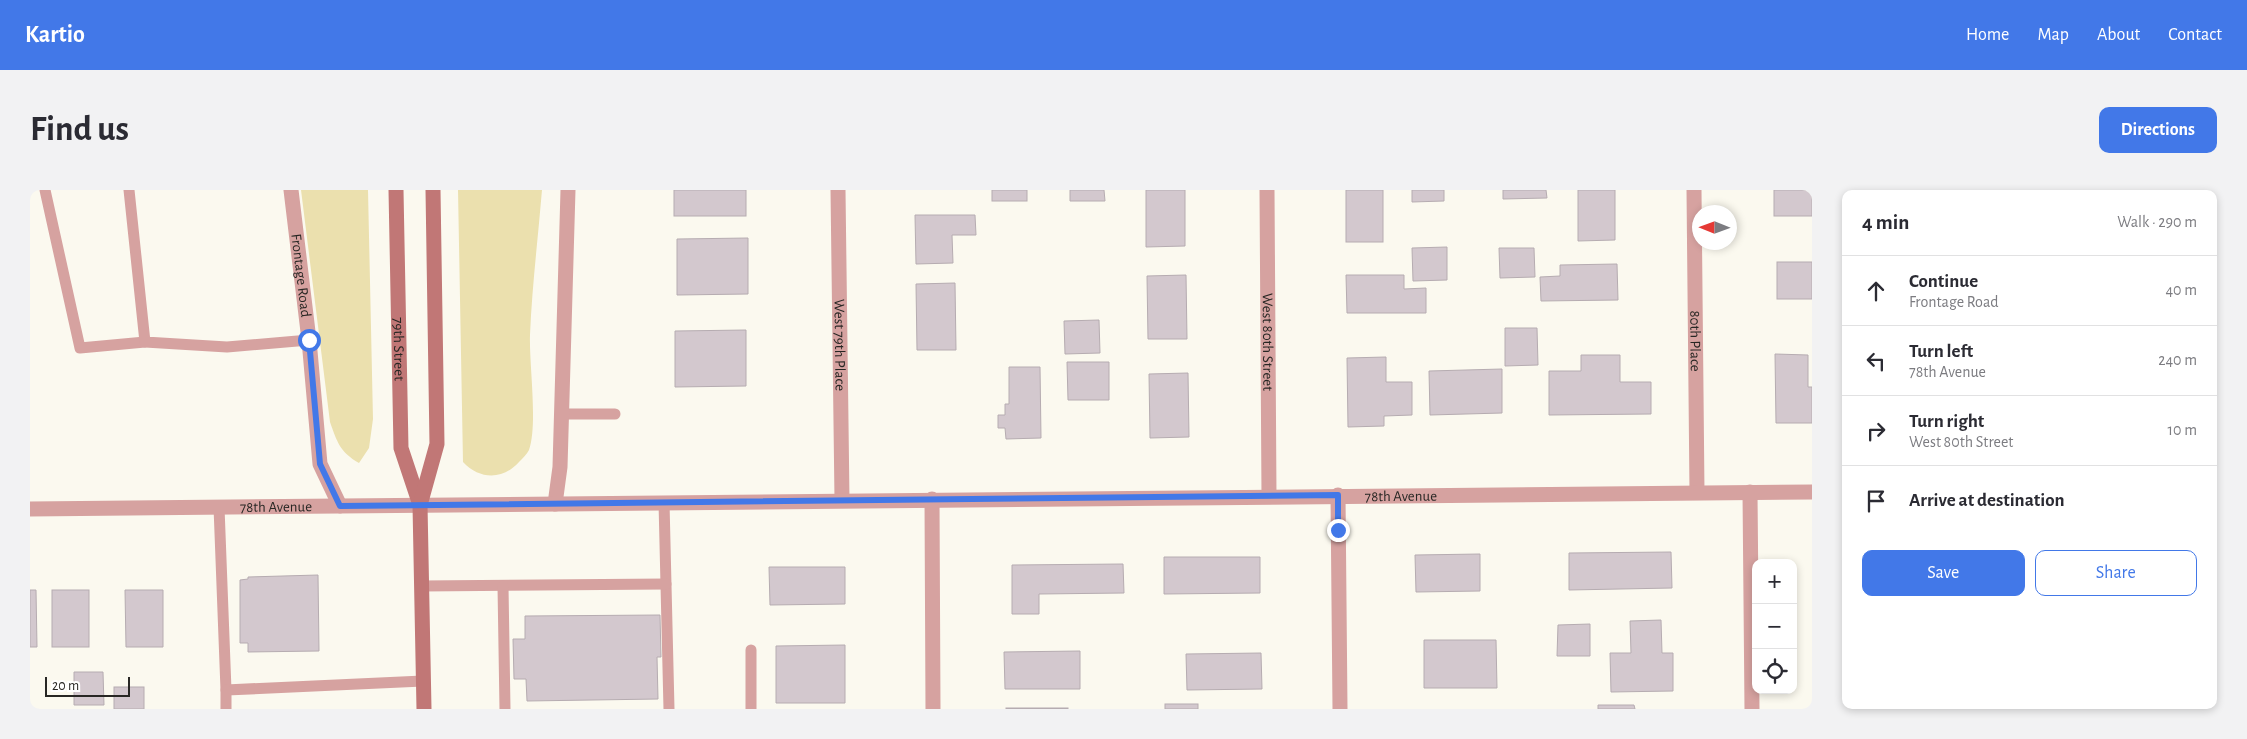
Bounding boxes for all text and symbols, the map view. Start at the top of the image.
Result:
text: Kartio [25,23,85,47]
text: Home [1966,26,2009,44]
text: Map [2037,26,2069,44]
text: About [2097,26,2140,44]
text: Contact [2168,26,2222,44]
button: Directions [2099,107,2217,153]
text: Find us [30,112,129,147]
north arrow [1692,205,1737,250]
text: 4 min [1862,212,1909,233]
text: Walk · 290 m [2117,214,2197,230]
street label: Frontage Road [288,233,313,318]
text: Continue [1909,272,1978,291]
icon: ahead [1862,277,1890,305]
text: 40 m [2165,282,2197,298]
street label: West 80th Street [1260,293,1275,391]
text: Frontage Road [1909,294,1999,310]
street label: West 79th Place [831,299,848,391]
street label: 80th Place [1687,310,1703,372]
street label: 79th Street [390,317,407,381]
route start [298,329,321,352]
text: Turn left [1909,342,1973,361]
icon: left [1862,347,1890,375]
text: 240 m [2158,352,2197,368]
text: 78th Avenue [1909,364,1986,380]
text: Turn right [1909,412,1984,431]
icon: right [1862,417,1890,445]
text: 10 m [2168,422,2197,438]
text: West 80th Street [1909,434,2013,450]
icon: arrive [1862,487,1890,515]
street label: 78th Avenue [1365,489,1437,504]
text: Arrive at destination [1909,491,2065,510]
street label: 78th Avenue [240,499,312,515]
route end [1327,519,1350,542]
button: Save [1862,550,2025,596]
button: Share [2035,550,2197,596]
map controls [1752,559,1797,694]
button: + [1752,559,1797,604]
button: − [1752,604,1797,649]
button: locate [1752,649,1797,694]
scale bar [45,674,130,697]
text: 20 m [52,679,79,693]

